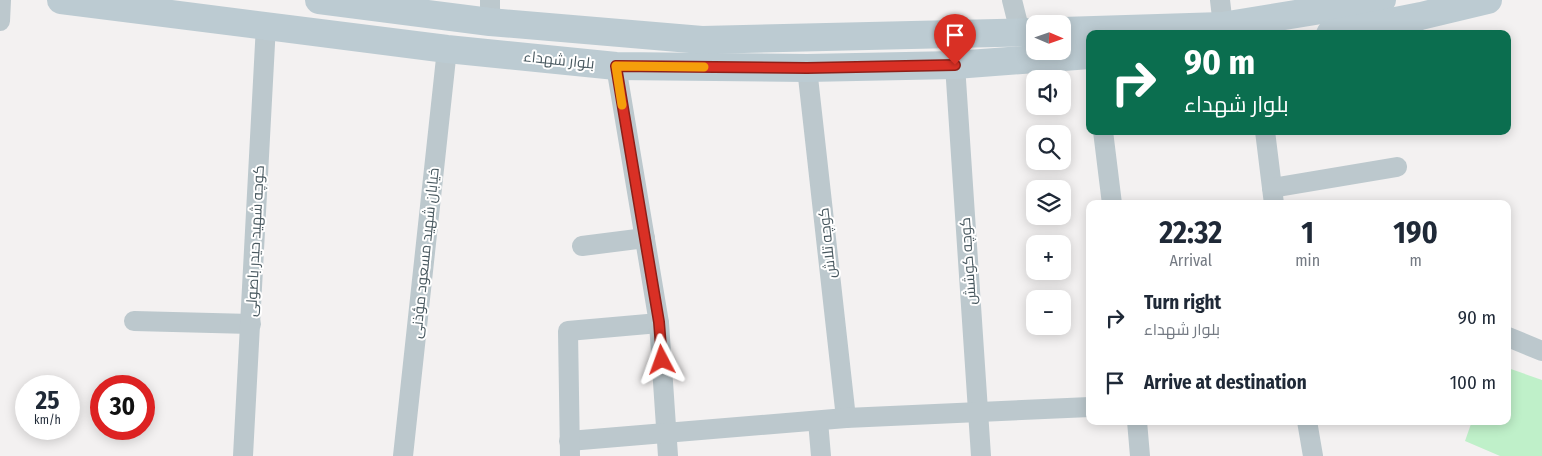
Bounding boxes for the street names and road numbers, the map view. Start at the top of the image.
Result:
street label: بلوار شهداء [522,47,595,74]
street label: کوچه شهید حیدر باصولی [242,165,269,317]
street label: خیابان شهید مسعود مؤذنی [407,167,444,339]
street label: کوچه تلاش [814,207,841,279]
street label: کوچه کوشش [956,217,981,305]

